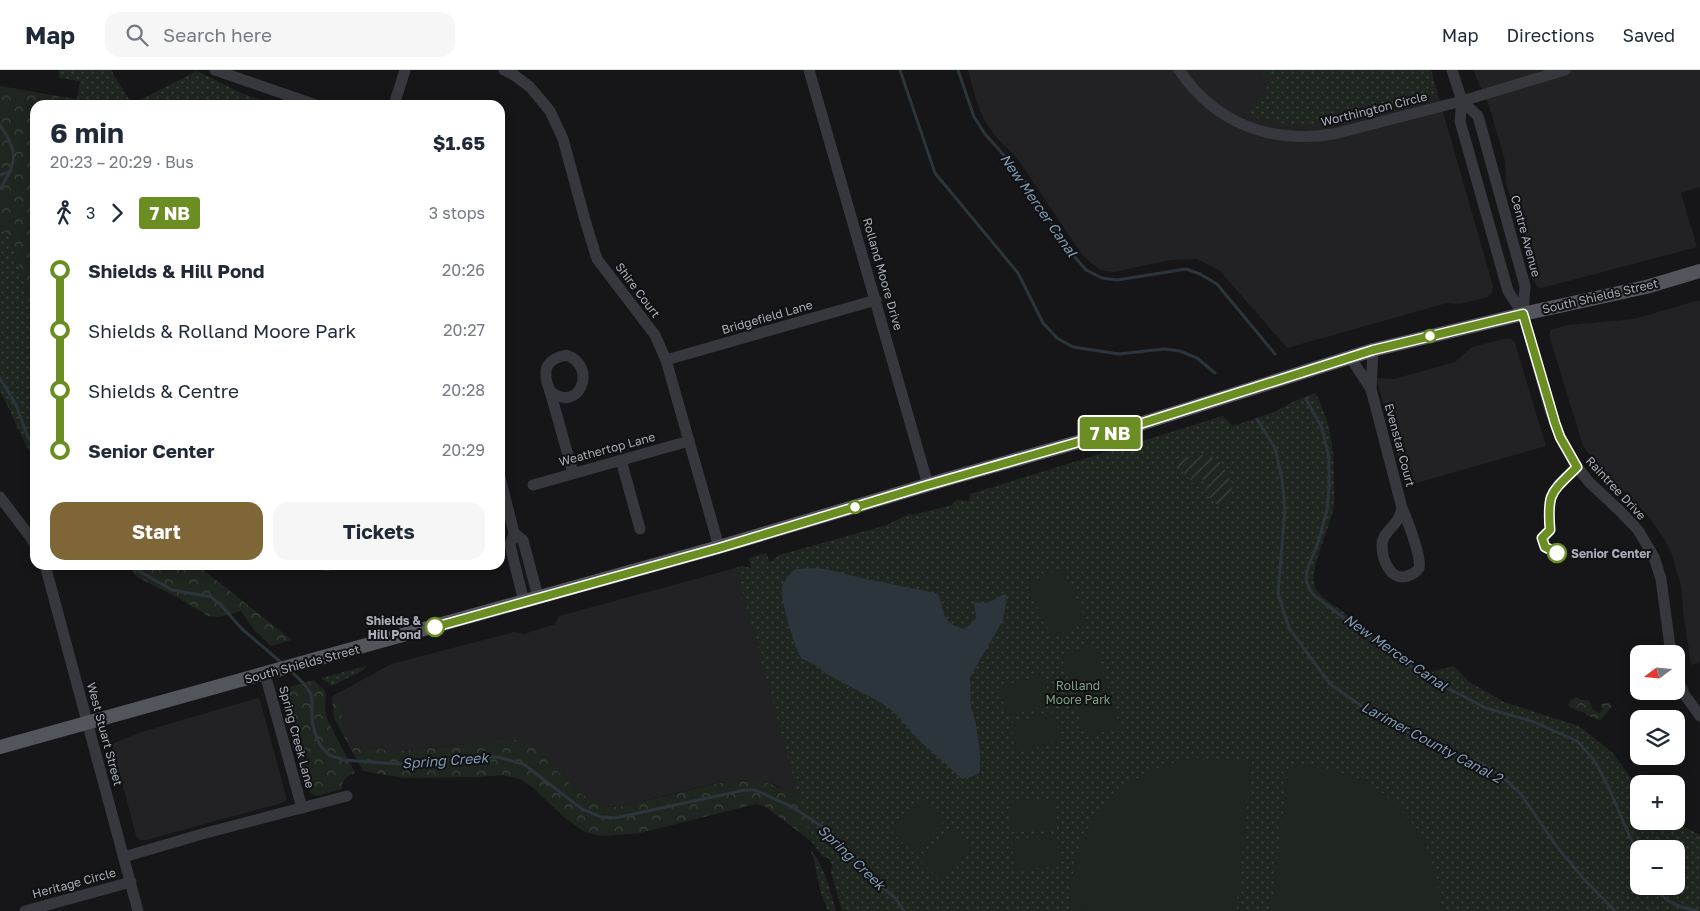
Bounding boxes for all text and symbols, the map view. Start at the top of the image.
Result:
search box [105,12,455,57]
text: Map [25,20,75,49]
icon: search [123,21,151,49]
text: Search here [163,23,272,46]
text: Map [1442,24,1478,46]
text: Directions [1506,24,1594,46]
text: Saved [1622,24,1675,46]
street label: Worthington Circle [1319,89,1429,129]
text: 6 min [50,116,124,149]
text: $1.65 [433,131,485,154]
water label: New Mercer Canal [997,150,1081,260]
text: 20:23 – 20:29 · Bus [50,152,194,172]
street label: Centre Avenue [1508,193,1544,279]
icon: walk [50,199,78,227]
icon: forward [103,199,131,227]
text: 7 NB [149,202,190,224]
text: 3 [86,203,95,223]
text: 3 stops [429,203,485,223]
street label: Rolland Moore Drive [860,216,906,332]
text: Shields & Hill Pond [88,259,265,282]
street label: Shire Court [612,259,664,321]
text: 20:26 [442,260,485,280]
street label: South Shields Street [1541,275,1660,317]
street label: Bridgefield Lane [720,297,814,337]
text: Shields & Rolland Moore Park [88,319,356,342]
text: 20:27 [443,320,485,340]
unlabelled marker [1423,329,1437,343]
text: Shields & Centre [88,379,239,402]
text: 20:28 [442,380,485,400]
street label: Evenstar Court [1382,402,1418,489]
line badge: 7 NB [1075,417,1145,449]
text: 7 NB [1090,422,1130,444]
street label: Weathertop Lane [557,429,657,469]
text: Senior Center [88,439,215,462]
text: 20:29 [442,440,485,460]
street label: Raintree Drive [1583,453,1649,523]
unlabelled marker [848,500,862,514]
button: Start [50,502,263,560]
button: Tickets [273,502,485,560]
marker: Senior Center [1547,543,1567,563]
place label: Senior Center [1571,546,1651,561]
water label: New Mercer Canal [1341,610,1451,694]
place label: Shields & Hill Pond [366,613,421,642]
marker: Shields & Hill Pond [425,617,445,637]
street label: South Shields Street [243,641,361,687]
north arrow [1630,645,1685,700]
map controls [1630,645,1685,895]
park label: Rolland Moore Park [1045,678,1111,707]
street label: West Stuart Street [84,681,126,788]
street label: Spring Creek Lane [276,684,318,790]
water label: Larimer County Canal 2 [1359,698,1507,787]
button: layers [1630,710,1685,765]
water label: Spring Creek [401,748,491,771]
button: + [1630,775,1685,830]
water label: Spring Creek [815,821,891,895]
button: − [1630,840,1685,895]
street label: Heritage Circle [30,865,118,901]

